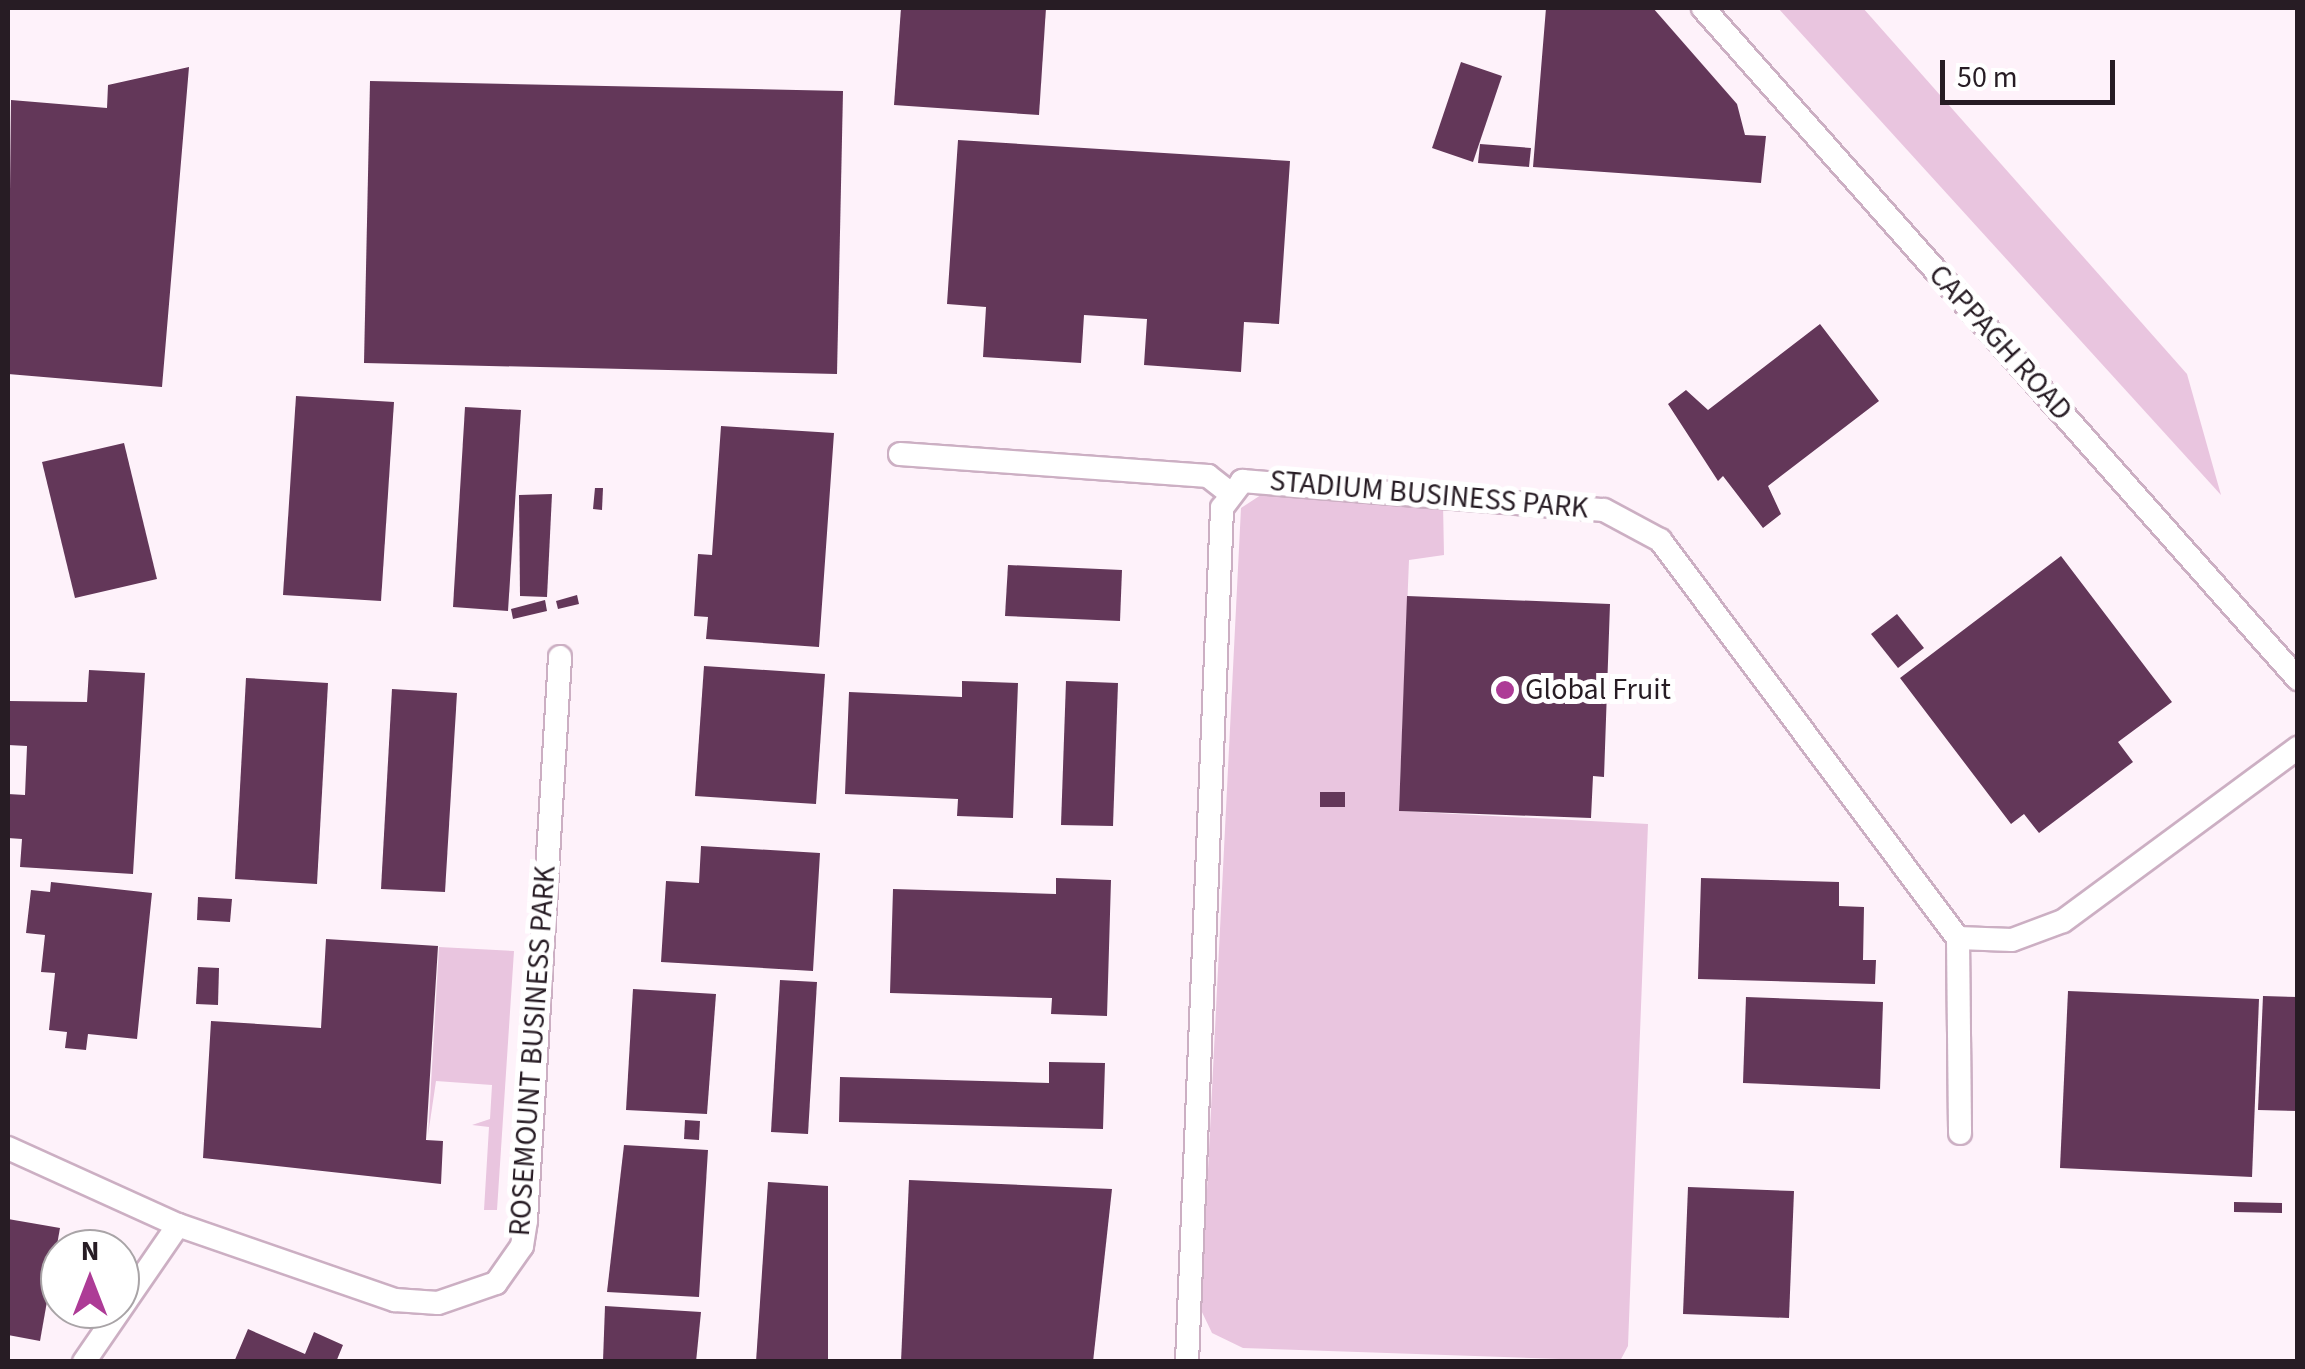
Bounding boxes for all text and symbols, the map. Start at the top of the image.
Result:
scale bar [1945,40,2120,102]
text: 50 m [1957,56,2018,99]
street label: CAPPAGH ROAD [1921,258,2079,428]
street label: STADIUM BUSINESS PARK [1268,463,1590,527]
place label: Global Fruit [1525,672,1671,708]
marker: Global Fruit [1494,679,1516,701]
street label: ROSEMOUNT BUSINESS PARK [502,865,564,1237]
north arrow [40,1229,140,1329]
text: N [81,1231,99,1271]

